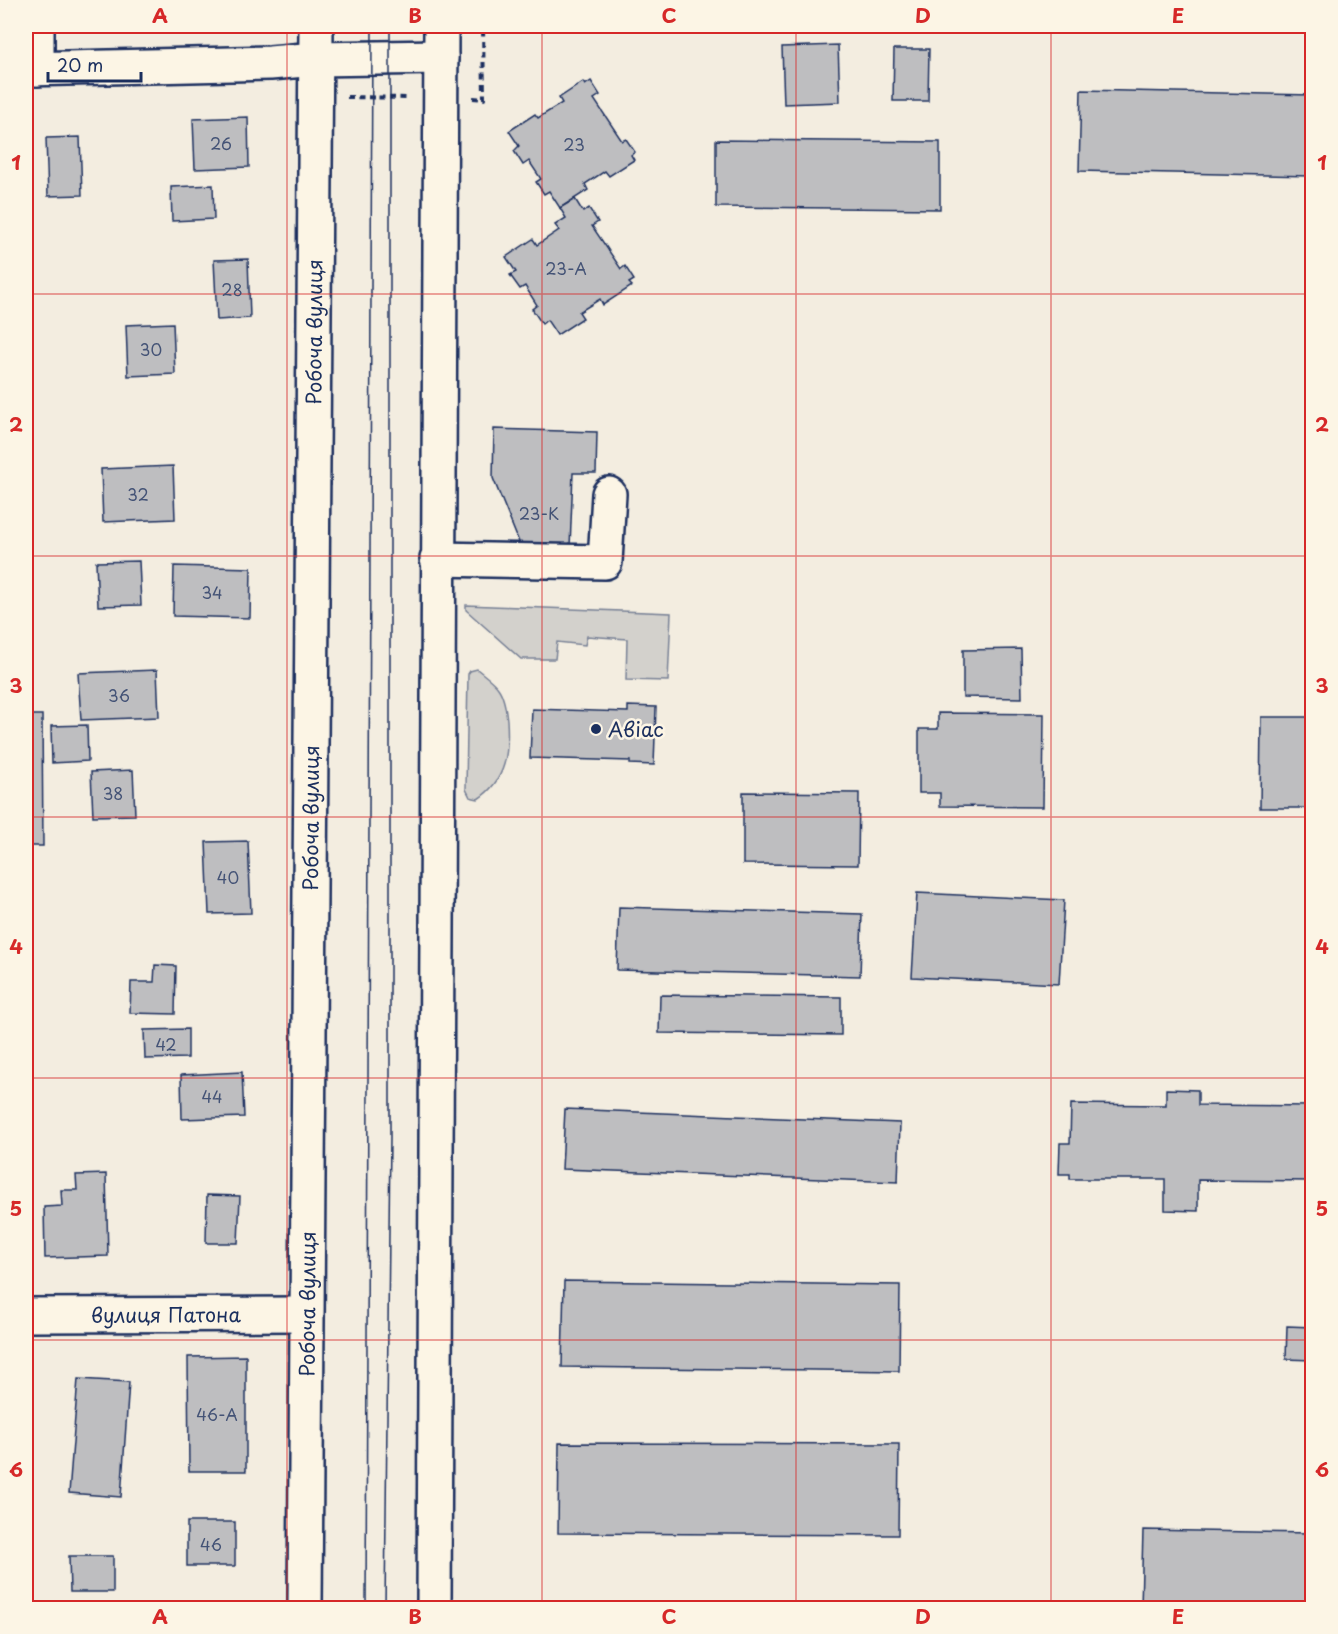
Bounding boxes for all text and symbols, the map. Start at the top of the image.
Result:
text: A [152,0,168,30]
text: B [408,0,422,30]
text: C [661,0,677,30]
text: D [915,0,931,30]
text: E [1172,0,1184,30]
scale bar [48,45,141,83]
text: 20 m [57,51,103,78]
house number: 26 [210,131,232,155]
house number: 23 [563,132,585,156]
text: 1 [11,147,21,177]
text: 1 [1317,147,1327,177]
house number: 23-А [545,256,587,280]
street label: Робоча вулиця [298,259,329,405]
house number: 28 [221,277,243,301]
house number: 30 [140,337,162,361]
text: 2 [9,409,23,439]
text: 2 [1315,409,1329,439]
house number: 32 [127,482,149,506]
house number: 23-К [519,501,559,525]
house number: 34 [201,580,223,604]
text: 3 [9,670,23,700]
text: 3 [1315,670,1329,700]
house number: 36 [108,683,130,707]
place label: Авіас [608,714,664,744]
marker: Авіас [589,722,603,736]
street label: Робоча вулиця [295,745,326,891]
house number: 38 [103,781,123,805]
house number: 40 [217,865,239,889]
text: 4 [9,931,23,961]
text: 4 [1315,931,1329,961]
house number: 42 [155,1032,177,1056]
house number: 44 [201,1084,223,1108]
text: 5 [10,1193,22,1223]
text: 5 [1316,1193,1328,1223]
street label: Робоча вулиця [292,1231,323,1377]
street label: вулиця Патона [91,1299,242,1330]
house number: 46-А [196,1402,238,1426]
text: 6 [9,1454,23,1484]
text: 6 [1315,1454,1329,1484]
house number: 46 [200,1532,222,1556]
text: A [152,1601,168,1631]
text: B [408,1601,422,1631]
text: C [661,1601,677,1631]
text: D [915,1601,931,1631]
text: E [1172,1601,1184,1631]

